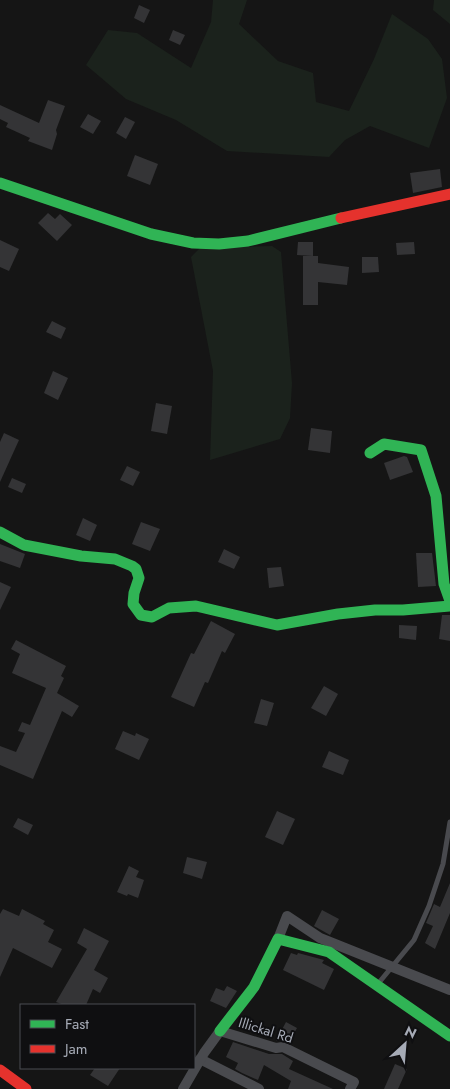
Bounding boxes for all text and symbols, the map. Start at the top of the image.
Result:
legend [20,1004,195,1069]
street label: Illickal Rd [236,1012,296,1048]
text: Fast [65,1013,89,1035]
north arrow [380,1019,430,1069]
text: N [401,1021,420,1044]
text: Jam [63,1038,88,1060]

